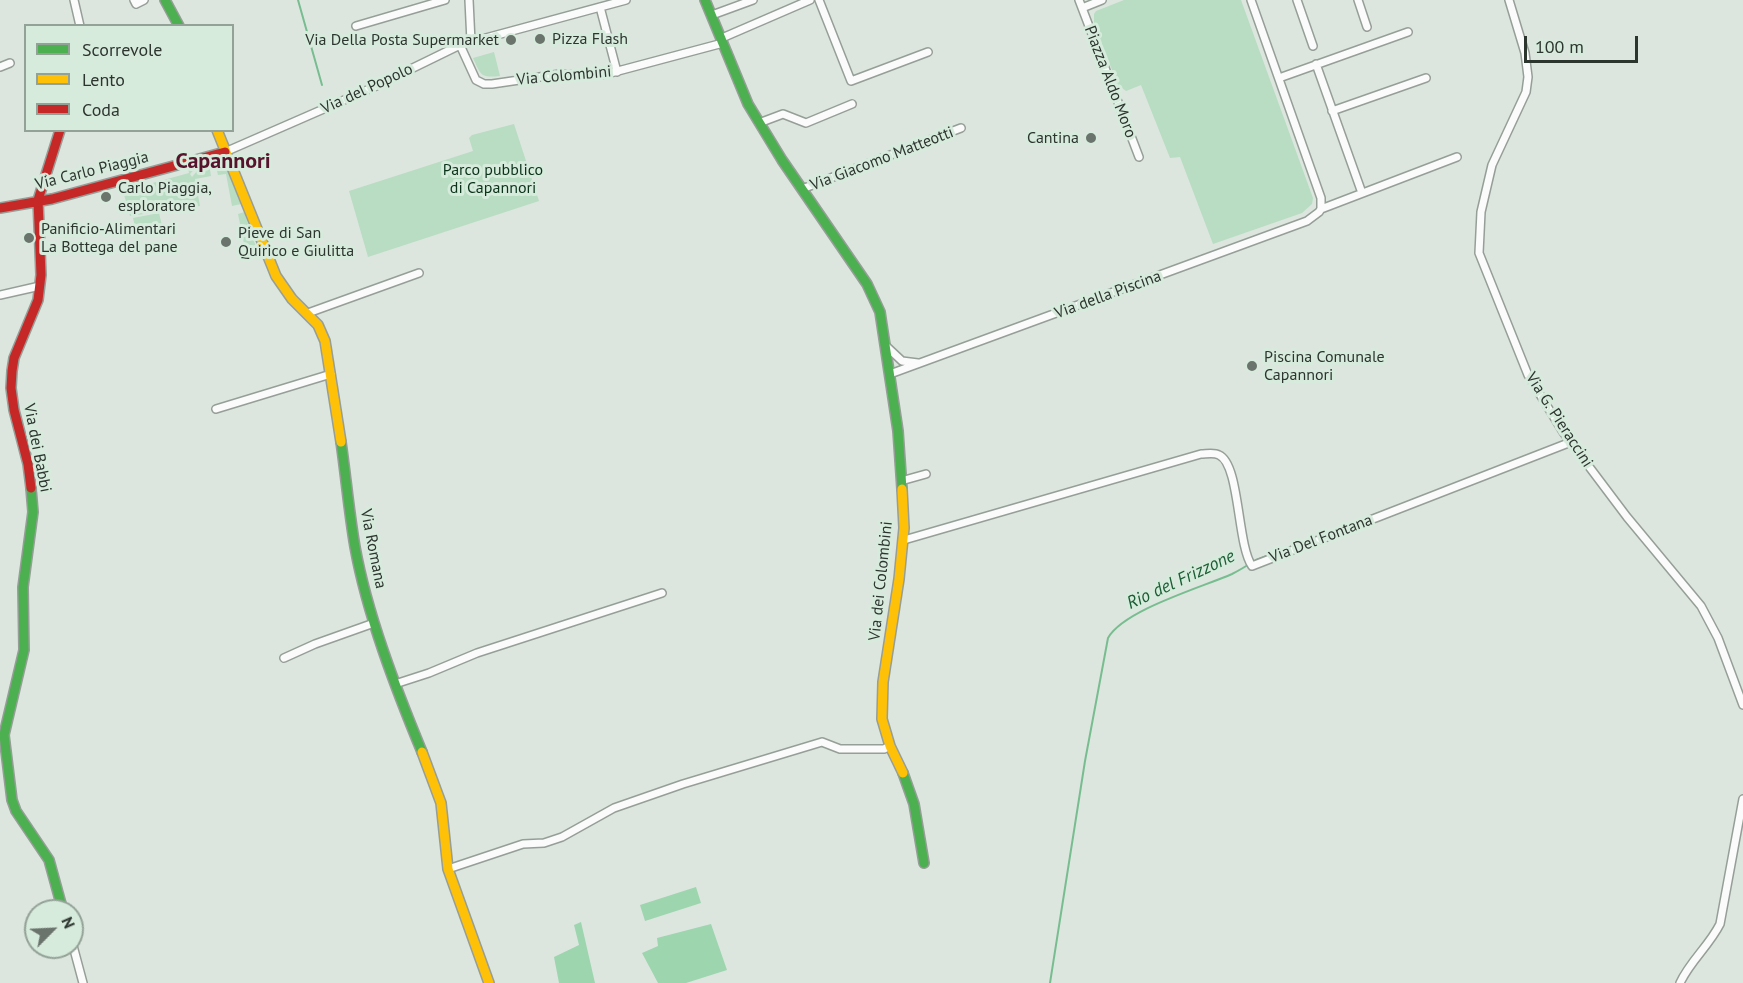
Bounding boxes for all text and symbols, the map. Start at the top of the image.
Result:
street label: Piazza Aldo Moro [1080,23,1140,141]
legend [24,24,234,132]
scale bar [1527,24,1641,62]
place label: Pizza Flash [552,29,628,49]
place label: Via Della Posta Supermarket [305,30,499,50]
marker: Pizza Flash [533,32,547,46]
marker: Via Della Posta Supermarket [504,33,518,47]
text: 100 m [1535,35,1584,58]
text: Scorrevole [82,38,162,61]
street label: Via del Popolo [318,59,416,119]
street label: Via Colombini [516,62,612,90]
text: Lento [82,68,125,91]
text: Coda [82,98,120,121]
street label: Via Giacomo Matteotti [808,123,956,195]
place label: Cantina [1027,128,1079,148]
marker: Cantina [1084,131,1098,145]
street label: Via Carlo Piaggia [33,148,151,194]
district label: Capannori [175,149,271,175]
park label: Parco pubblico di Capannori [443,160,543,198]
place label: Carlo Piaggia, esploratore [118,178,212,216]
marker: Carlo Piaggia, esploratore [99,190,113,204]
place label: Panificio-Alimentari La Bottega del pane [41,219,178,257]
place label: Pieve di San Quirico e Giulitta [238,223,354,261]
marker: Panificio-Alimentari La Bottega del pane [22,231,36,245]
marker: Pieve di San Quirico e Giulitta [219,235,233,249]
street label: Via della Piscina [1052,267,1164,323]
place label: Piscina Comunale Capannori [1264,347,1385,385]
marker: Piscina Comunale Capannori [1245,359,1259,373]
street label: Via G. Pieraccini [1521,369,1597,471]
street label: Via dei Babbi [19,402,55,494]
street label: Via Romana [356,508,390,590]
street label: Via Del Fontana [1267,511,1375,567]
street label: Via dei Colombini [865,520,897,642]
water label: Rio del Frizzone [1124,546,1238,614]
north arrow [24,899,84,959]
text: N [57,914,80,931]

